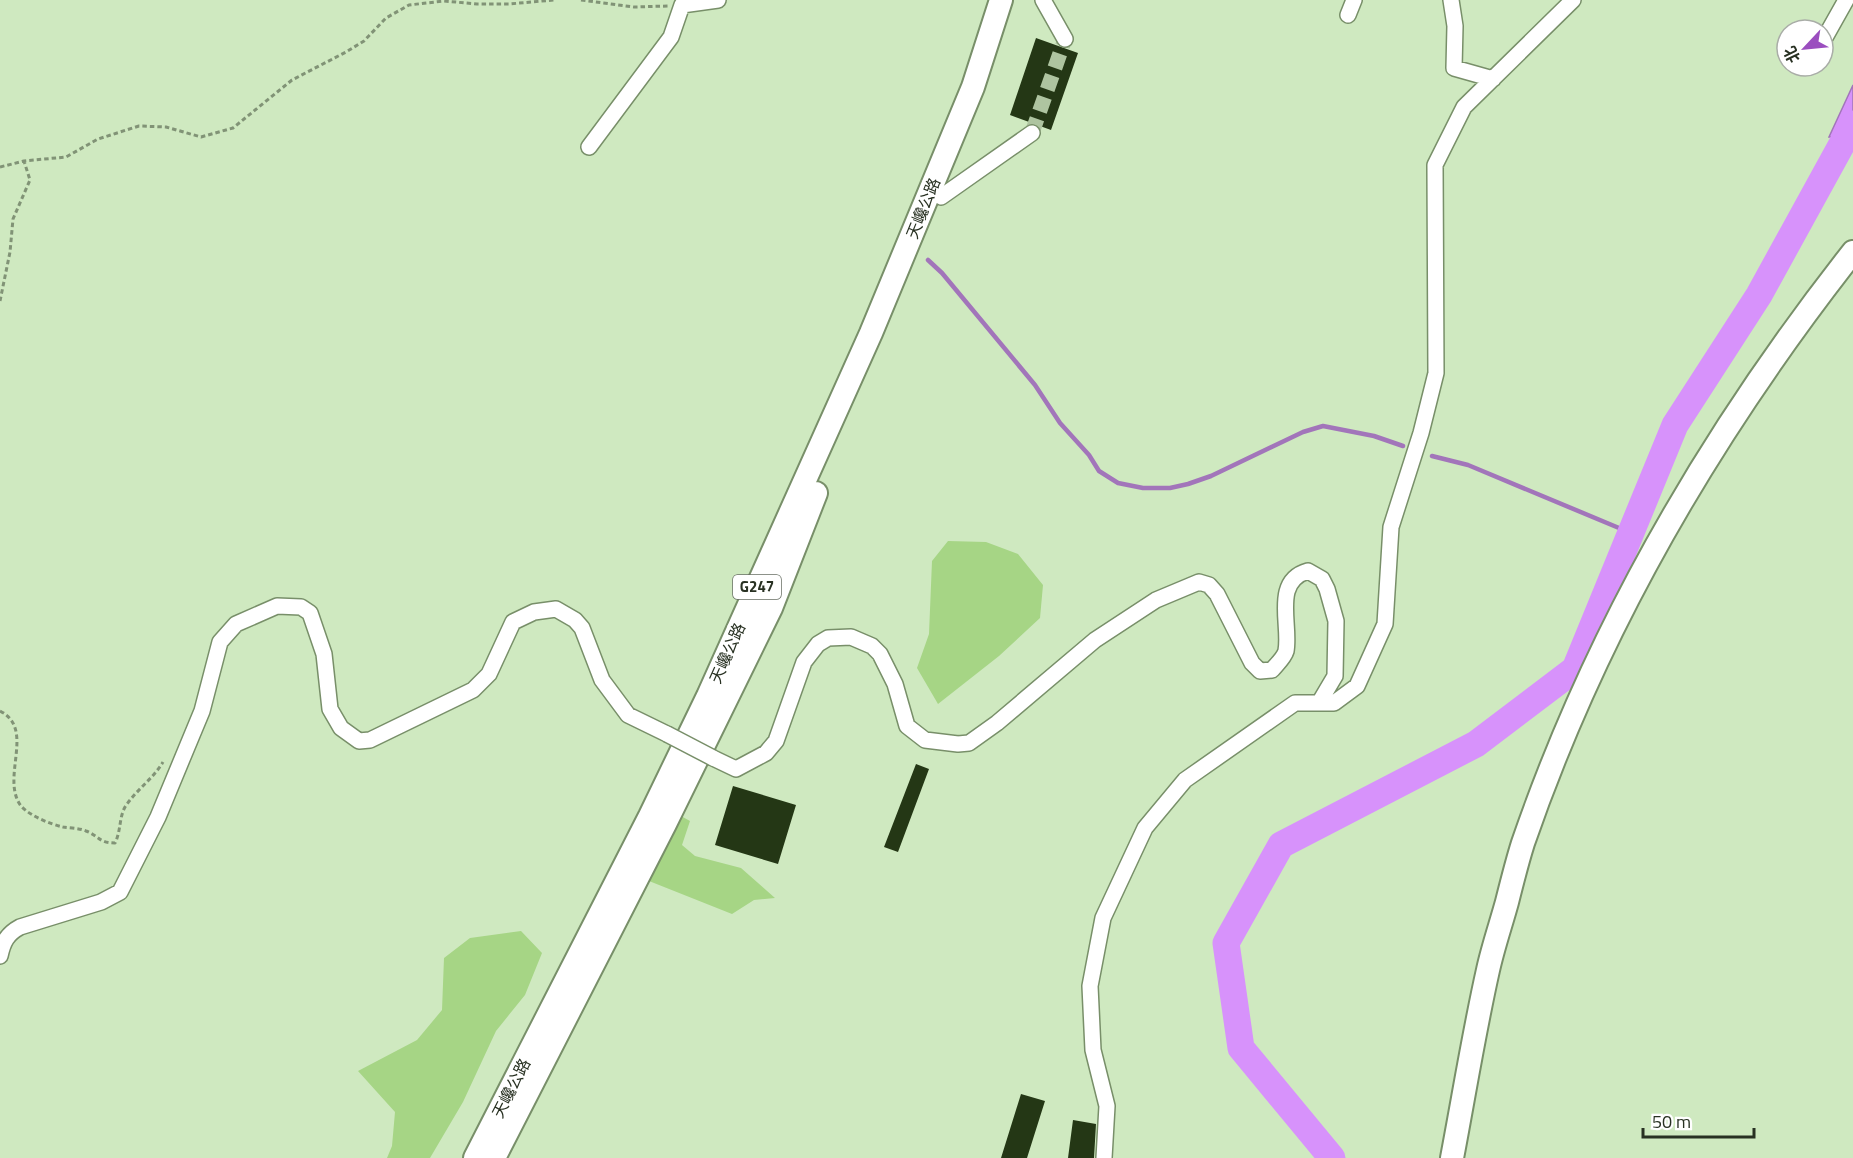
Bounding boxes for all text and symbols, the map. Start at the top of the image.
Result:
north arrow [1775,18,1835,78]
text: 北 [1777,42,1806,67]
street label: 天巉公路 [900,174,946,242]
road number: G247 [733,575,781,599]
street label: 天巉公路 [703,619,751,687]
street label: 天巉公路 [486,1054,536,1122]
scale bar [1643,1101,1754,1139]
text: 50 m [1652,1108,1691,1135]

